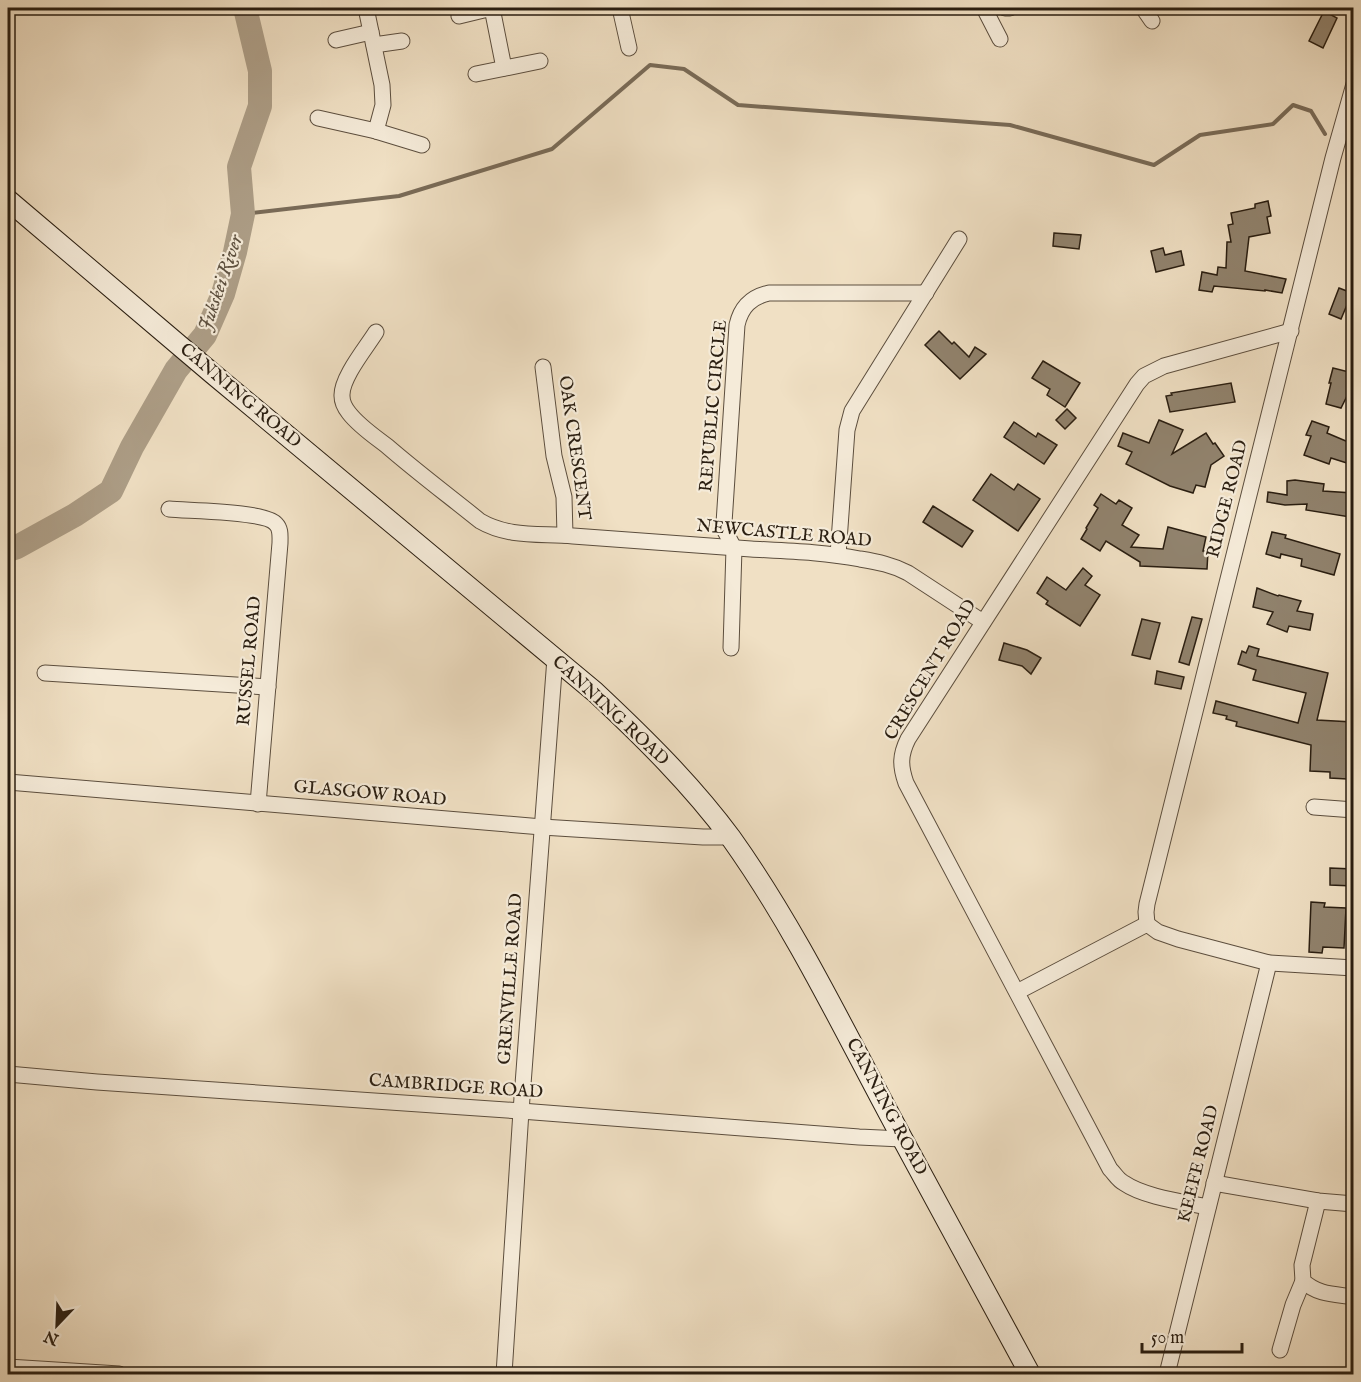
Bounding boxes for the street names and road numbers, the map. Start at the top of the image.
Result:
street label: REPUBLIC CIRCLE [695,319,733,493]
street label: CANNING ROAD [174,338,306,454]
street label: OAK CRESCENT [552,374,596,522]
street label: RIDGE ROAD [1202,438,1254,560]
street label: NEWCASTLE ROAD [695,515,873,553]
street label: RUSSEL ROAD [233,595,267,727]
street label: CRESCENT ROAD [880,595,982,745]
street label: CANNING ROAD [547,651,673,771]
street label: GLASGOW ROAD [293,776,447,812]
street label: GRENVILLE ROAD [494,892,528,1066]
street label: CANNING ROAD [840,1035,932,1179]
street label: CAMBRIDGE ROAD [368,1069,544,1105]
street label: KEEFE ROAD [1173,1103,1225,1225]

